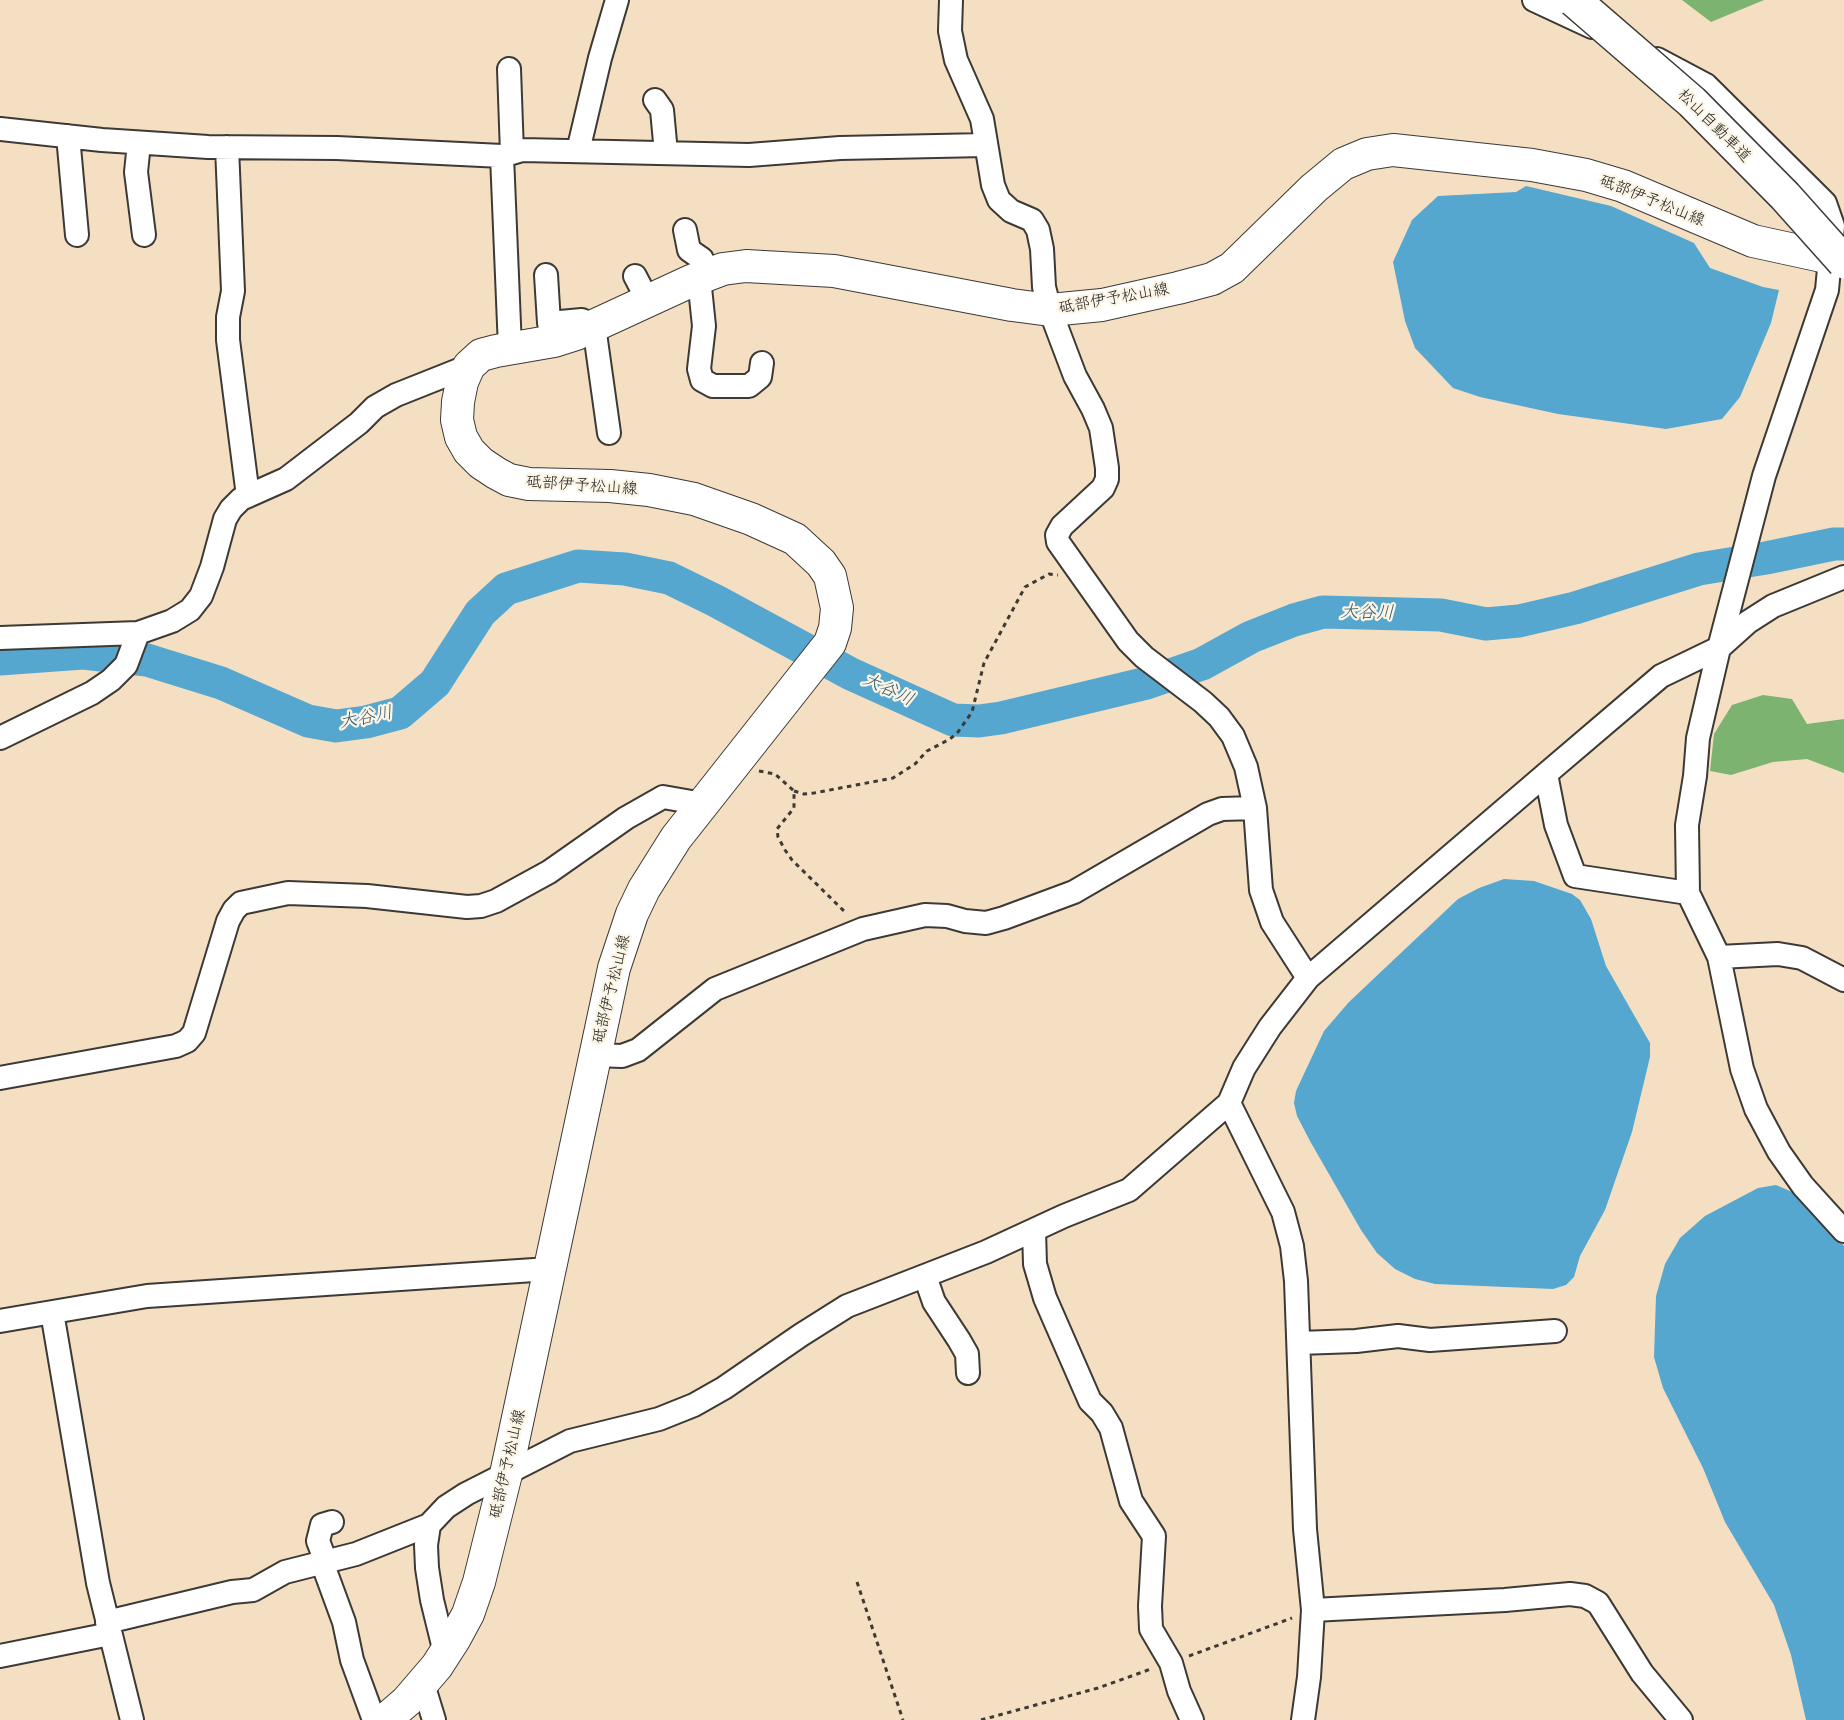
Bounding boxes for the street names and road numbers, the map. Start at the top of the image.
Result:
street label: 松山自動車道 [1673,85,1755,167]
street label: 砥部伊予松山線 [1596,171,1708,231]
street label: 砥部伊予松山線 [1057,280,1171,318]
street label: 砥部伊予松山線 [525,473,639,499]
street label: 砥部伊予松山線 [589,932,635,1046]
street label: 砥部伊予松山線 [486,1407,530,1521]

